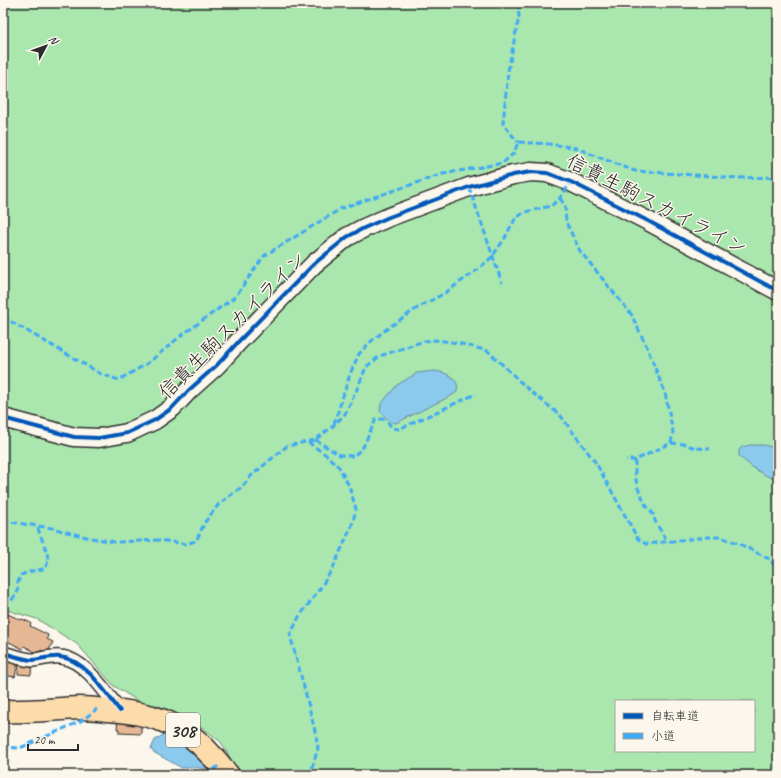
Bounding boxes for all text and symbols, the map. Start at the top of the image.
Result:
north arrow [26,26,66,66]
text: N [46,32,62,48]
street label: 信貴生駒スカイライン [562,148,751,261]
street label: 信貴生駒スカイライン [153,246,312,405]
legend [615,700,755,752]
text: 自転車道 [651,708,699,724]
road number: 308 [166,713,200,747]
scale bar [28,726,78,752]
text: 小道 [651,728,675,744]
text: 20 m [34,732,56,748]

